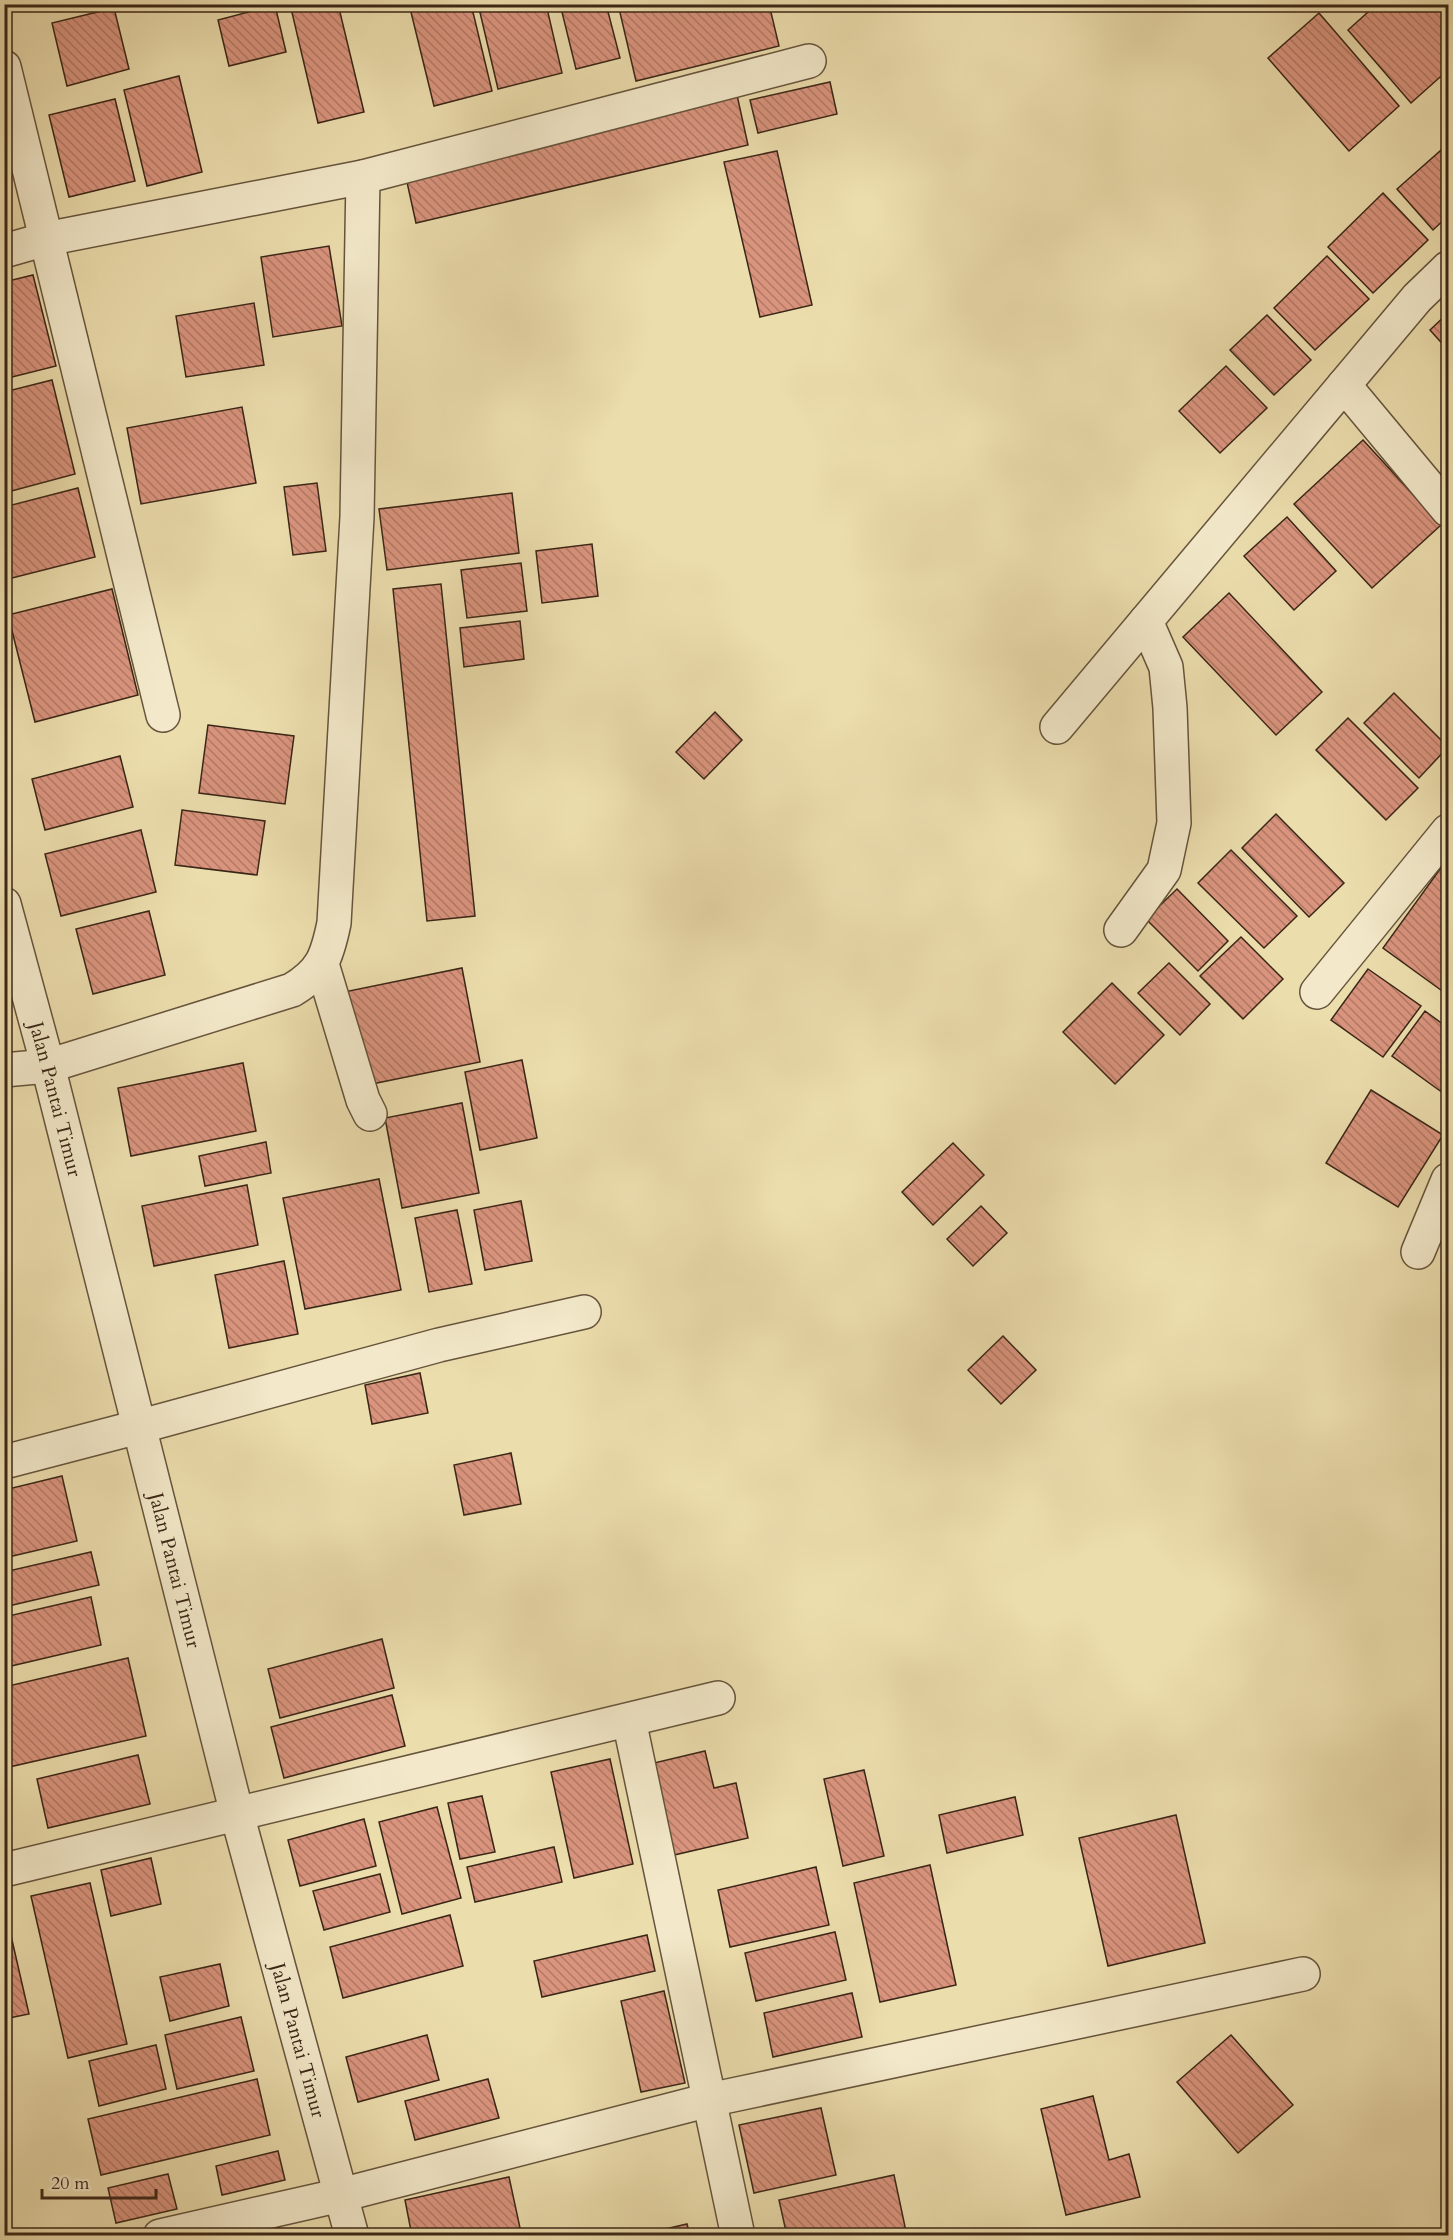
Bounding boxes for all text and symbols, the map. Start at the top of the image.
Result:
street label: Jalan Pantai Timur [22,1016,89,1180]
street label: Jalan Pantai Timur [142,1487,208,1651]
street label: Jalan Pantai Timur [264,1957,333,2121]
scale bar [42,2162,156,2200]
text: 20 m [51,2171,90,2196]

